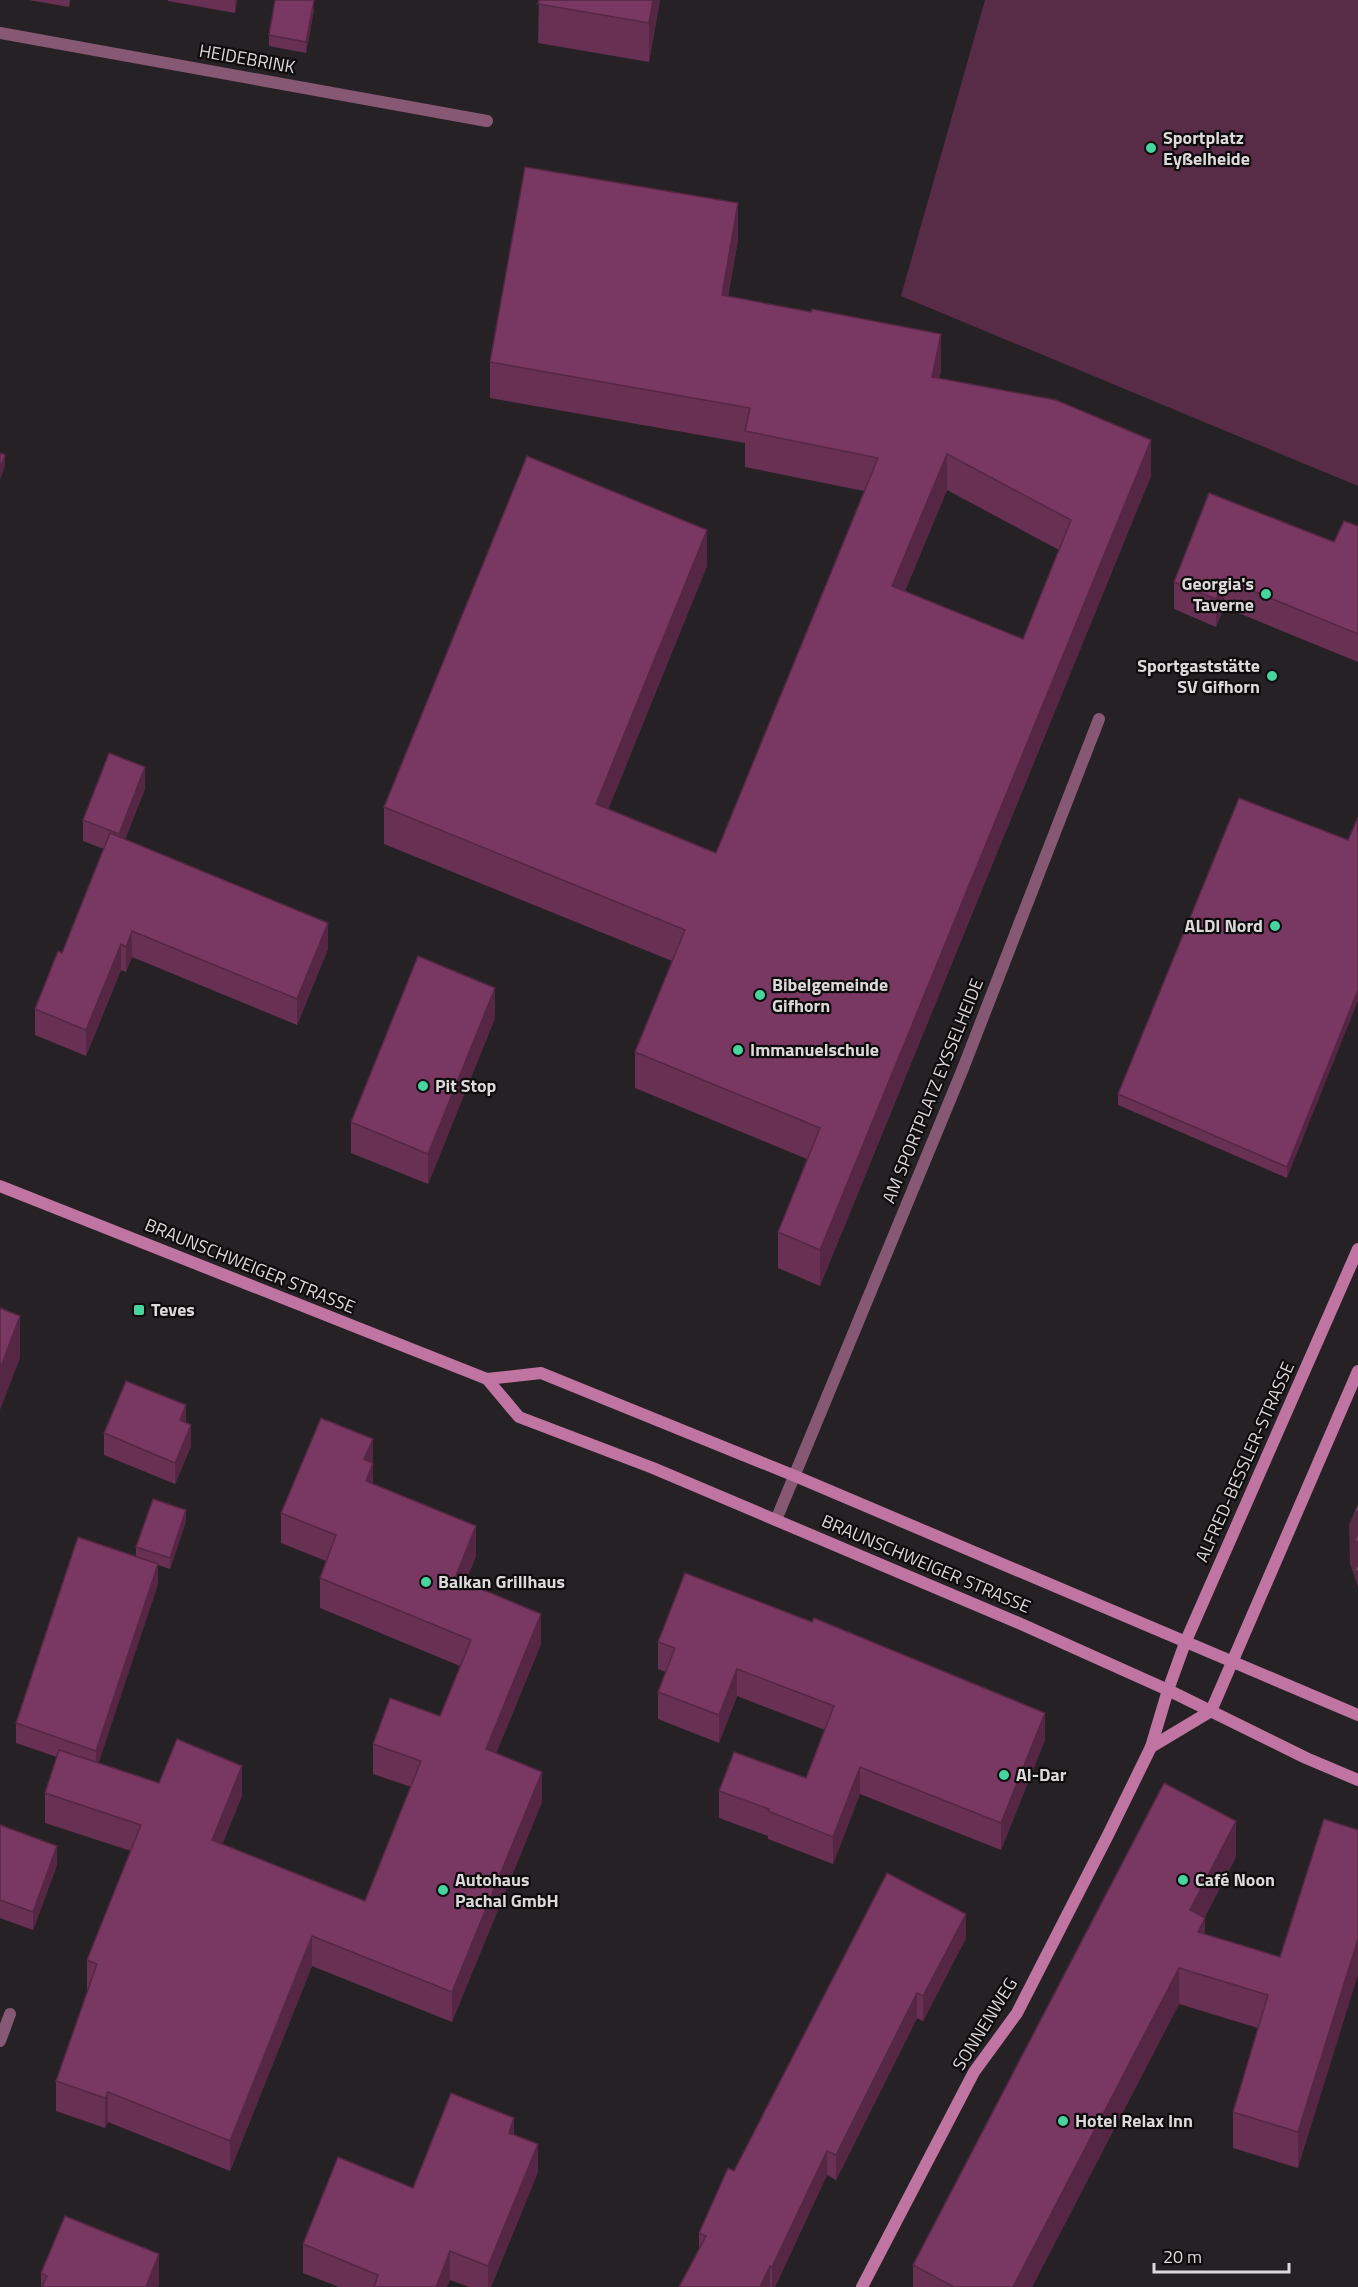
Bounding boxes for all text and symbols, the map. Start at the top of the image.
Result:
street label: HEIDEBRINK [197,37,297,80]
place label: Sportplatz Eyßelheide [1163,124,1250,172]
marker: Sportplatz Eyßelheide [1144,141,1158,155]
place label: Georgia's Taverne [1181,570,1254,618]
marker: Georgia's Taverne [1259,587,1273,601]
place label: Sportgaststätte SV Gifhorn [1137,652,1260,700]
marker: Sportgaststätte SV Gifhorn [1265,669,1279,683]
place label: ALDI Nord [1185,912,1263,939]
marker: ALDI Nord [1268,919,1282,933]
place label: Bibelgemeinde Gifhorn [772,971,888,1019]
street label: AM SPORTPLATZ EYSSELHEIDE [875,974,990,1207]
marker: Bibelgemeinde Gifhorn [753,988,767,1002]
place label: Immanuelschule [750,1036,879,1063]
marker: Immanuelschule [731,1043,745,1057]
place label: Pit Stop [435,1072,497,1099]
marker: Pit Stop [416,1079,430,1093]
street label: BRAUNSCHWEIGER STRASSE [141,1211,359,1320]
place label: Teves [151,1296,195,1323]
marker: Teves [132,1303,146,1317]
street label: ALFRED-BESSLER-STRASSE [1188,1357,1301,1566]
street label: BRAUNSCHWEIGER STRASSE [817,1507,1035,1620]
place label: Balkan Grillhaus [438,1568,565,1595]
marker: Balkan Grillhaus [419,1575,433,1589]
place label: Al-Dar [1016,1761,1067,1788]
marker: Al-Dar [997,1768,1011,1782]
place label: Autohaus Pachal GmbH [455,1866,559,1914]
place label: Café Noon [1195,1866,1275,1893]
marker: Café Noon [1176,1873,1190,1887]
marker: Autohaus Pachal GmbH [436,1883,450,1897]
street label: SONNENWEG [945,1972,1024,2075]
place label: Hotel Relax Inn [1075,2107,1193,2134]
marker: Hotel Relax Inn [1056,2114,1070,2128]
scale bar [1154,2236,1289,2274]
text: 20 m [1163,2243,1202,2270]

